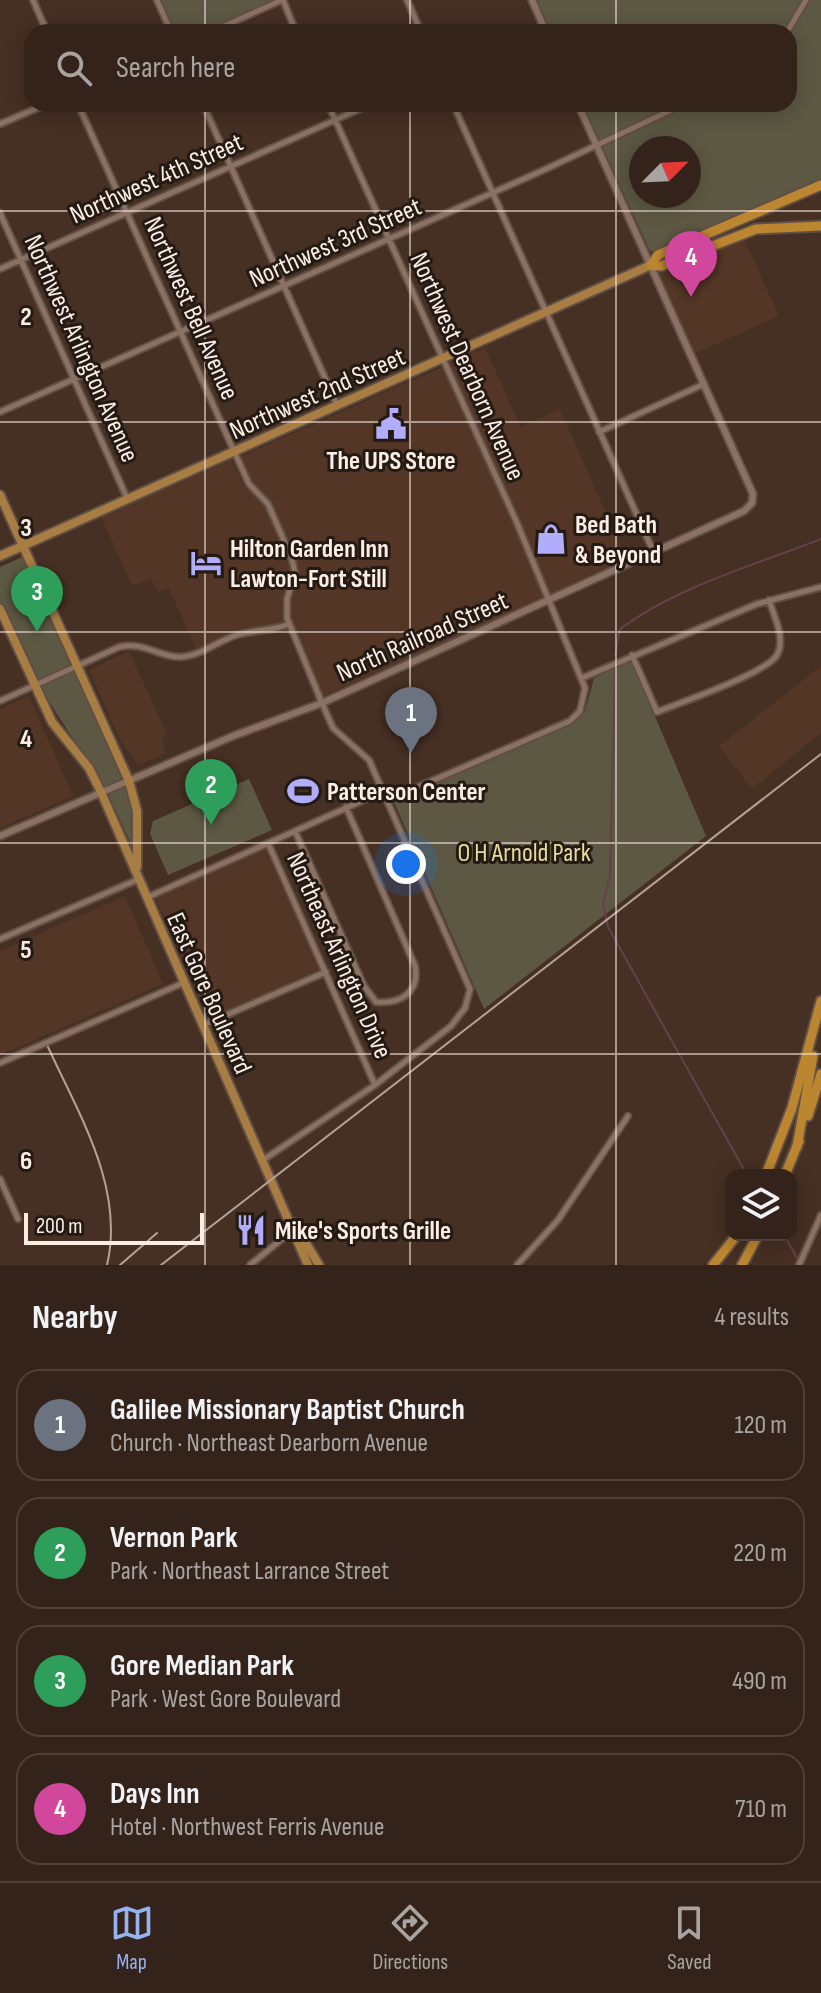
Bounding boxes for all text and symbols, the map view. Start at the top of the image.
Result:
search box [24,24,797,112]
icon: search [52,46,96,90]
text: Search here [116,50,235,86]
street label: Northwest 4th Street [65,127,248,231]
north arrow [629,136,701,208]
street label: Northwest 3rd Street [245,192,426,295]
street label: Northwest Bell Avenue [136,212,245,405]
street label: Northwest Arlington Avenue [17,230,145,467]
pin: 4 [665,231,717,297]
street label: Northwest Dearborn Avenue [402,248,531,485]
text: 2 [20,302,32,333]
street label: Northwest 2nd Street [225,342,410,447]
public building icon: The UPS Store [374,407,408,441]
place label: The UPS Store [326,446,456,477]
place label: Bed Bath & Beyond [575,510,661,571]
text: 3 [20,513,32,544]
shop icon: Bed Bath & Beyond [534,522,568,556]
place label: Hilton Garden Inn Lawton-Fort Still [230,534,389,595]
hotel icon: Hilton Garden Inn Lawton-Fort Still [189,546,223,580]
pin: 3 [11,566,63,632]
street label: North Railroad Street [332,586,513,689]
pin: 1 [385,687,437,753]
text: 4 [20,724,32,755]
pin: 2 [185,759,237,825]
sports icon: Patterson Center [286,774,320,808]
place label: Patterson Center [327,777,486,808]
park label: O H Arnold Park [457,838,591,869]
your location [386,844,426,884]
street label: Northeast Arlington Drive [279,848,398,1064]
street label: East Gore Boulevard [159,908,258,1079]
text: 5 [20,935,32,966]
text: 6 [20,1146,32,1177]
map controls [725,1169,797,1241]
button: layers [725,1169,797,1241]
scale bar [24,1209,204,1245]
text: 200 m [36,1213,82,1240]
restaurant icon: Mike's Sports Grille [234,1213,268,1247]
place label: Mike's Sports Grille [275,1216,451,1247]
text: Nearby [32,1297,118,1338]
text: 4 results [714,1302,789,1333]
text: Galilee Missionary Baptist Church [110,1392,465,1428]
text: 1 [55,1410,65,1441]
text: 120 m [734,1410,787,1441]
text: Church · Northeast Dearborn Avenue [110,1428,428,1459]
text: Vernon Park [110,1520,238,1556]
text: 2 [54,1538,66,1569]
text: 220 m [733,1538,787,1569]
text: Park · Northeast Larrance Street [110,1556,389,1587]
text: Gore Median Park [110,1648,294,1684]
text: 3 [54,1666,66,1697]
text: 490 m [732,1666,787,1697]
text: Park · West Gore Boulevard [110,1684,341,1715]
text: Days Inn [110,1776,200,1812]
text: 4 [54,1794,66,1825]
text: 710 m [735,1794,787,1825]
text: Hotel · Northwest Ferris Avenue [110,1812,384,1843]
tab: Map [110,1901,154,1976]
tab: Directions [373,1901,448,1976]
tab: Saved [667,1901,711,1976]

